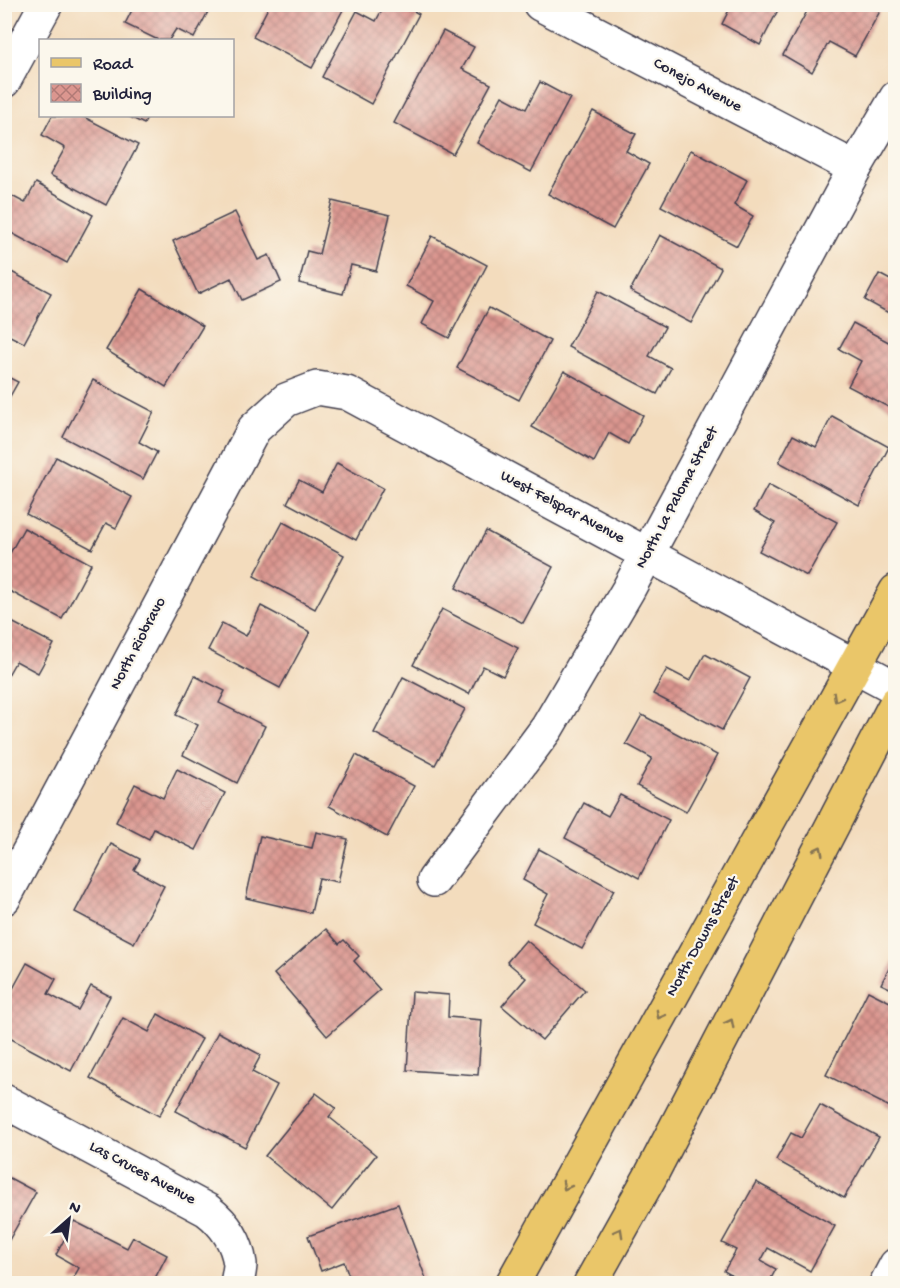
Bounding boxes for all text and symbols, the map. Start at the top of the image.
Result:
legend [39,39,234,117]
text: Road [93,55,134,76]
street label: Conejo Avenue [649,55,745,118]
text: Building [92,85,152,106]
street label: North La Paloma Street [633,422,724,572]
street label: West Felspar Avenue [496,467,628,549]
street label: North Riobravo [107,595,171,693]
one-way arrow [833,692,844,702]
one-way arrow [812,845,823,856]
street label: North Downs Street [663,872,746,1000]
one-way arrow [656,1009,668,1019]
one-way arrow [722,1018,734,1029]
street label: Las Cruces Avenue [86,1138,199,1210]
one-way arrow [562,1179,573,1190]
north arrow [39,1189,99,1249]
text: N [65,1198,84,1220]
one-way arrow [612,1228,623,1239]

